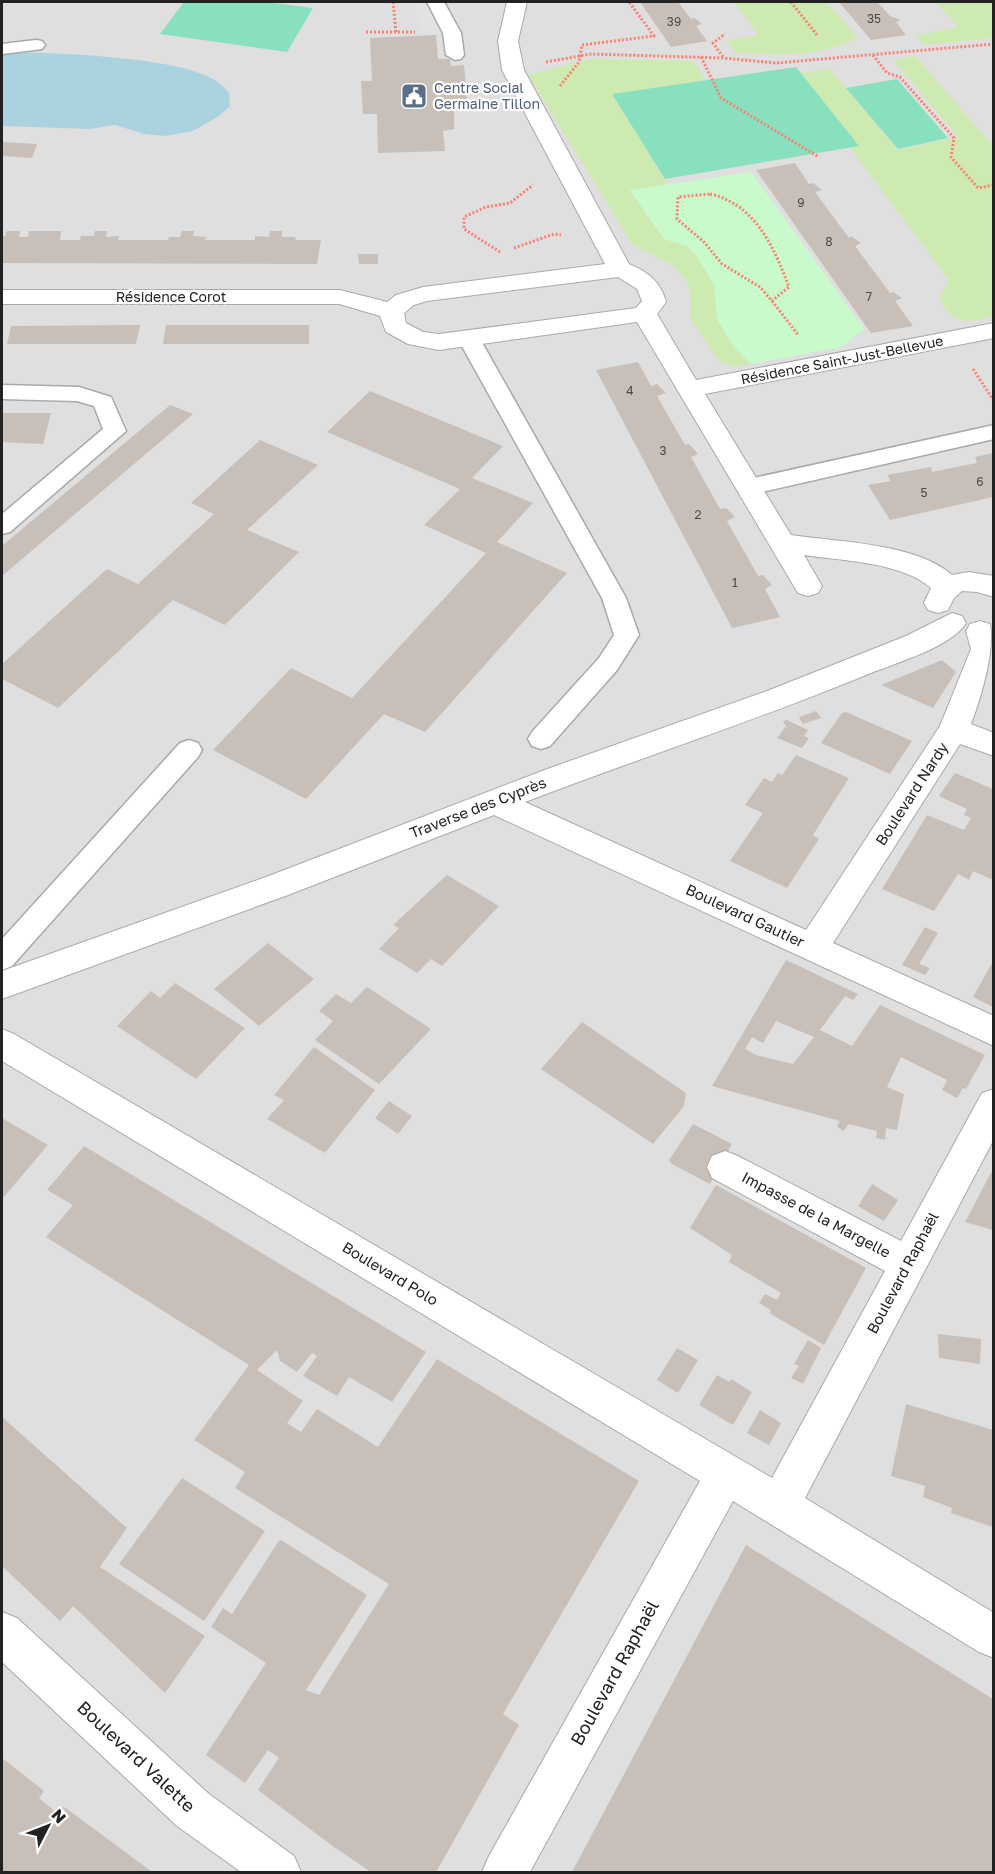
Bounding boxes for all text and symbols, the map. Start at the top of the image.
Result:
house number: 35 [867,11,881,26]
house number: 39 [667,14,681,29]
place label: Centre Social Germaine Tillon [434,79,540,112]
public building icon: Centre Social Germaine Tillon [399,81,429,111]
house number: 9 [797,195,805,210]
house number: 8 [825,234,833,249]
street label: Résidence Corot [116,288,226,305]
house number: 7 [866,289,872,304]
street label: Résidence Saint-Just-Bellevue [739,332,945,387]
house number: 4 [626,383,634,398]
house number: 3 [659,443,667,458]
house number: 6 [976,474,984,489]
house number: 5 [921,485,928,500]
house number: 2 [695,507,702,522]
house number: 1 [732,575,738,590]
street label: Boulevard Nardy [871,738,952,848]
street label: Traverse des Cyprès [407,773,548,841]
street label: Boulevard Gautier [683,880,808,951]
street label: Impasse de la Margelle [739,1167,894,1261]
street label: Boulevard Raphaël [862,1208,942,1336]
street label: Boulevard Polo [339,1237,442,1309]
street label: Boulevard Raphaël [565,1596,663,1749]
street label: Boulevard Valette [73,1696,200,1817]
north arrow [18,1796,78,1856]
text: N [48,1805,71,1827]

